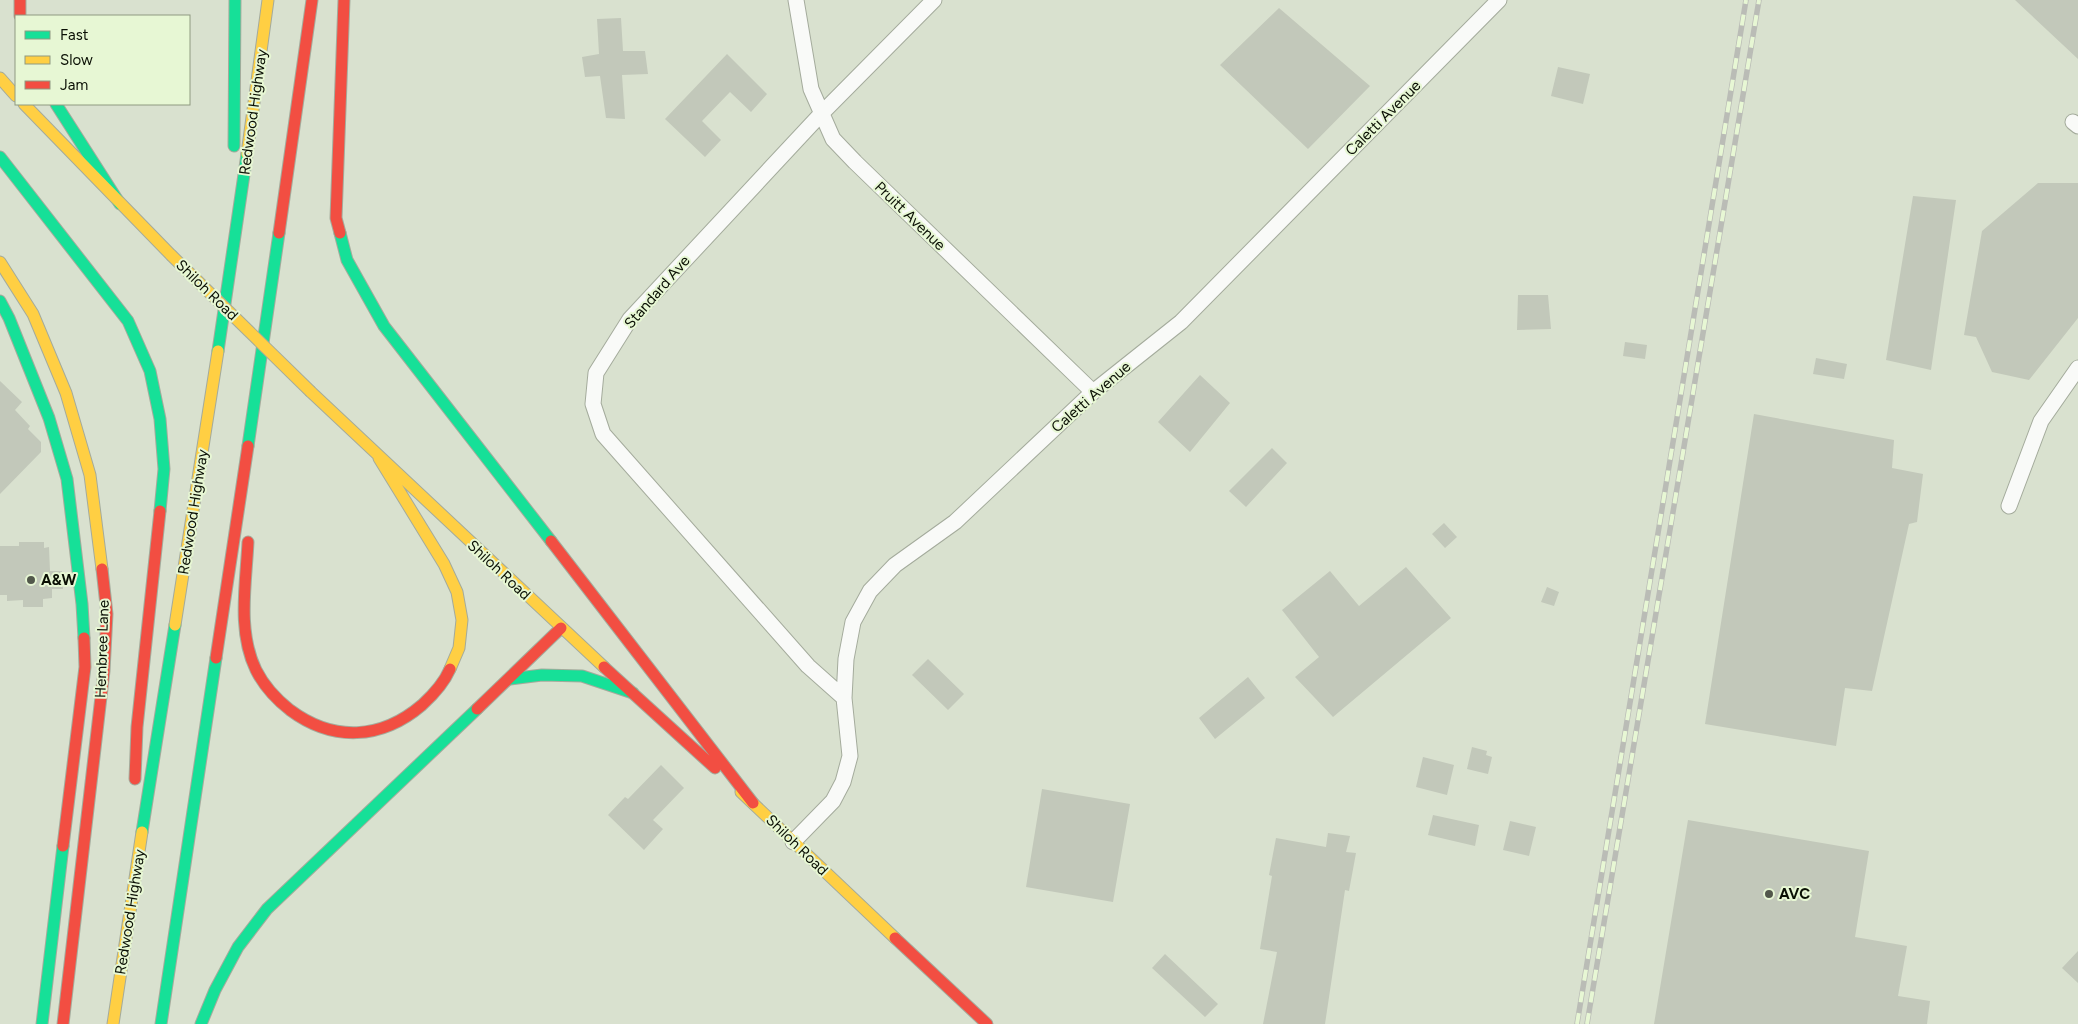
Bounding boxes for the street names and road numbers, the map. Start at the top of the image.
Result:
street label: Redwood Highway [235,48,271,176]
street label: Caletti Avenue [1342,77,1424,159]
street label: Pruitt Avenue [871,178,949,254]
street label: Standard Ave [620,252,694,332]
street label: Shiloh Road [172,256,242,324]
street label: Caletti Avenue [1048,358,1134,436]
street label: Redwood Highway [174,448,212,576]
street label: Shiloh Road [464,536,534,604]
street label: Hembree Lane [91,600,113,698]
street label: Shiloh Road [762,811,832,879]
street label: Redwood Highway [111,848,149,976]

